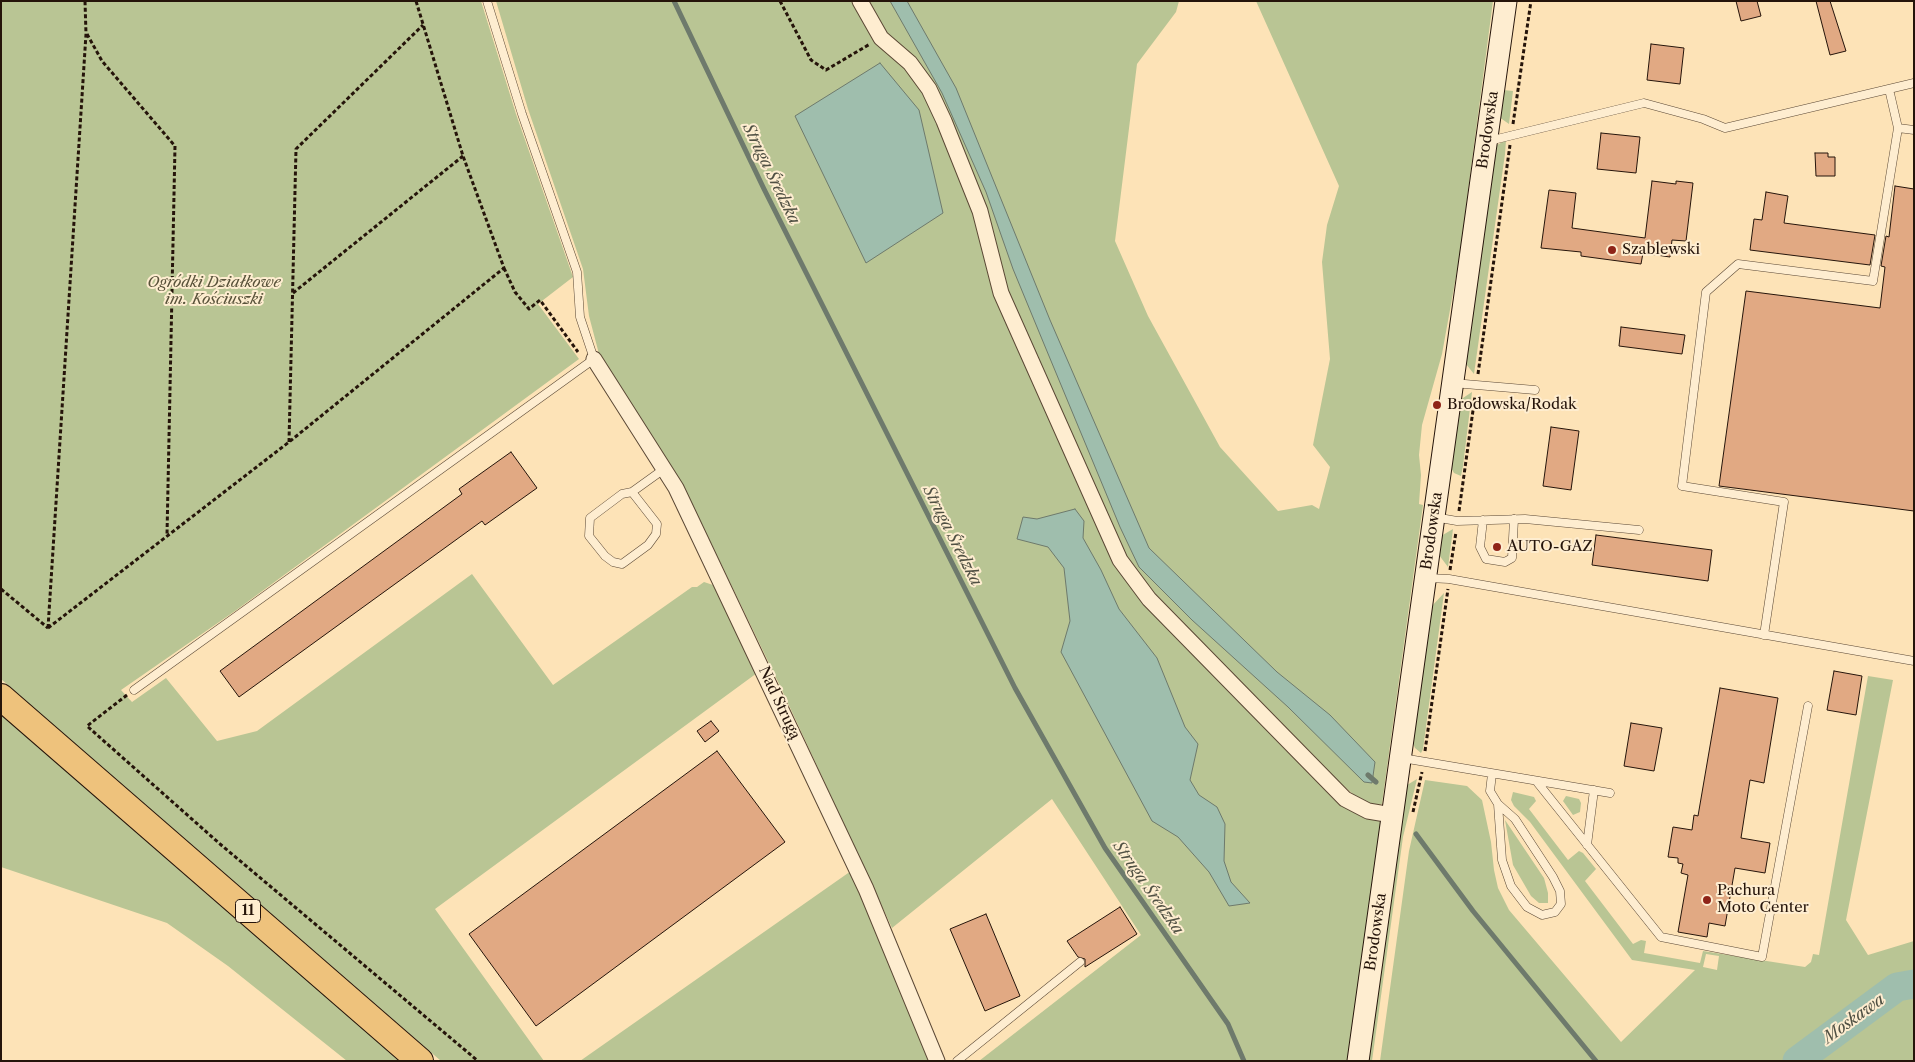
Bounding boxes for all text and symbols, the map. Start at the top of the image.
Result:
street label: Brodowska [1474,90,1502,170]
water label: Struga Średzka [738,120,804,228]
place label: Szablewski [1622,241,1700,259]
marker: Szablewski [1606,244,1618,256]
park label: Ogródki Działkowe im. Kościuszki [147,274,281,309]
place label: Brodowska/Rodak [1447,396,1577,414]
marker: Brodowska/Rodak [1431,399,1443,411]
water label: Struga Średzka [919,483,985,589]
street label: Brodowska [1418,491,1446,571]
place label: AUTO-GAZ [1507,538,1593,556]
marker: AUTO-GAZ [1491,541,1503,553]
street label: Nad Strugą [754,664,804,742]
water label: Struga Średzka [1109,838,1187,938]
place label: Pachura Moto Center [1717,882,1809,917]
street label: Brodowska [1362,892,1390,972]
marker: Pachura Moto Center [1701,894,1713,906]
road number: 11 [236,899,260,922]
water label: Moskawa [1820,990,1888,1048]

